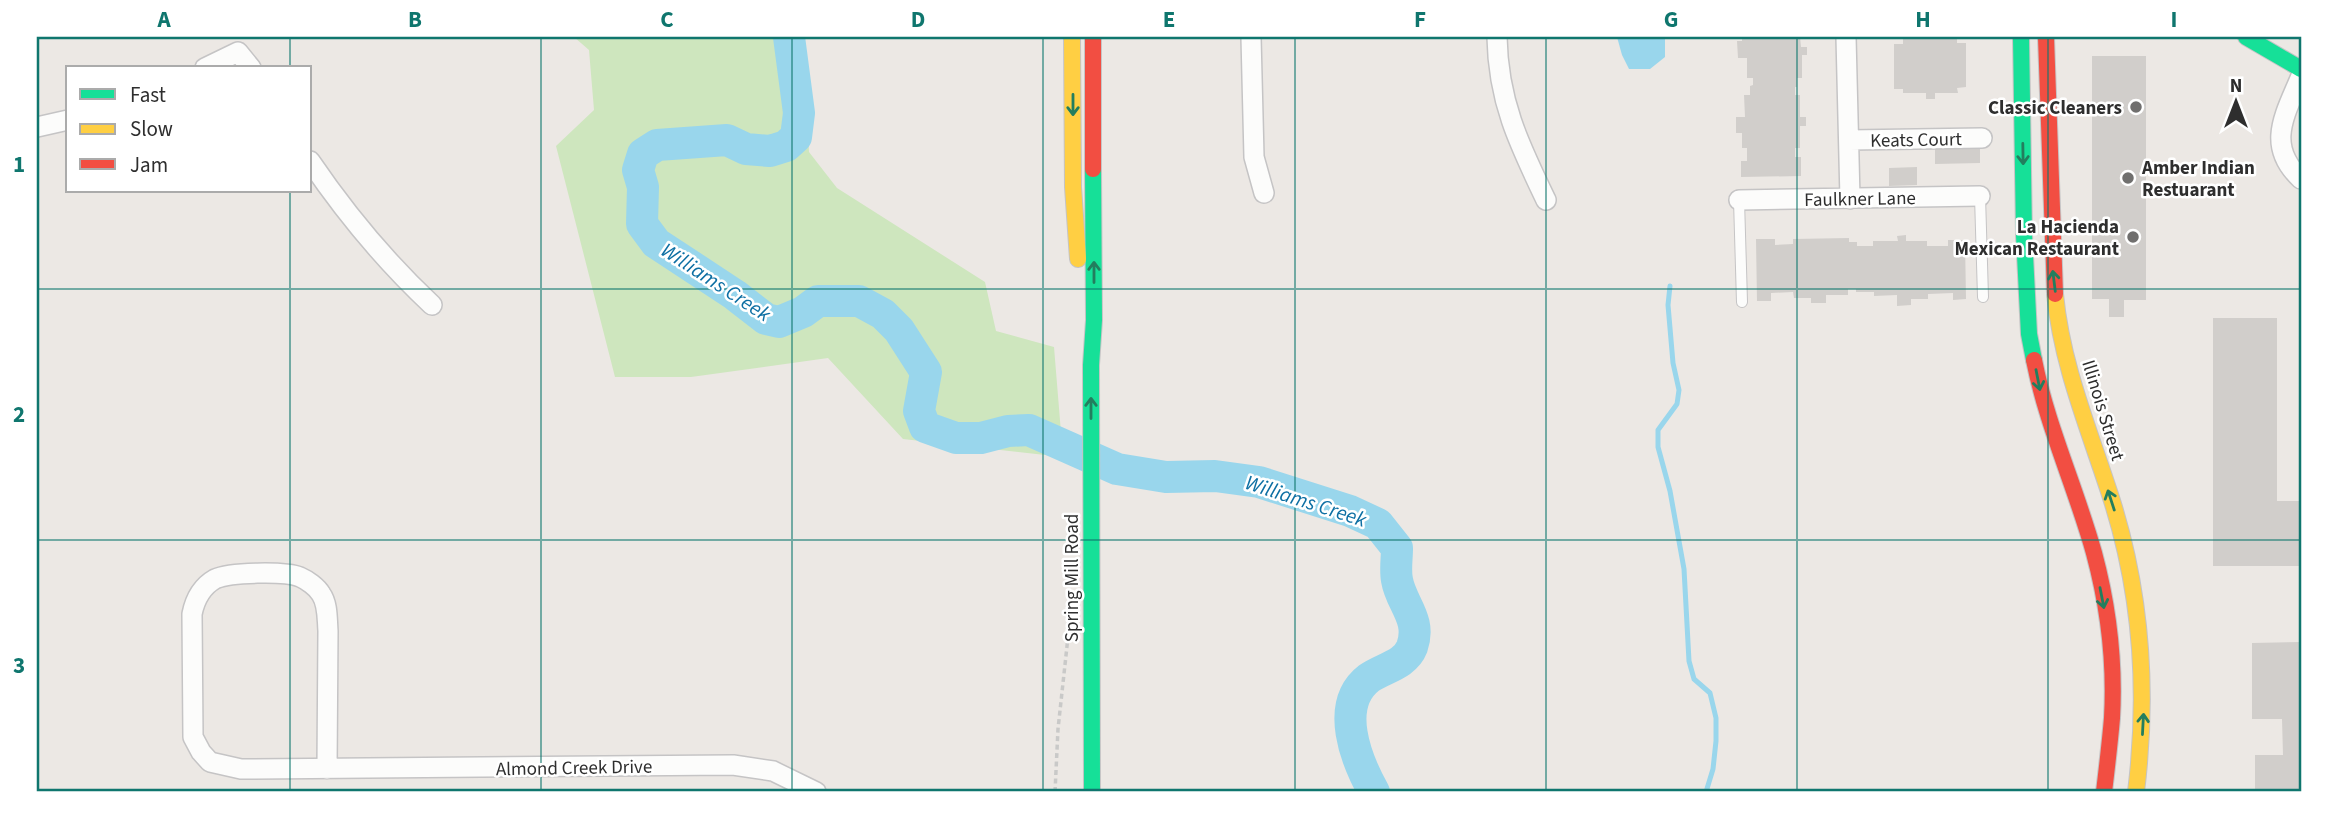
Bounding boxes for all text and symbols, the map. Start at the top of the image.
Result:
text: A [156,3,171,36]
text: B [408,3,422,36]
text: C [660,3,674,36]
text: D [911,3,925,36]
text: E [1163,3,1175,36]
text: F [1414,3,1426,36]
text: G [1664,3,1678,36]
text: H [1915,3,1931,36]
text: I [2171,3,2177,36]
legend [66,66,312,192]
north arrow [2202,66,2272,136]
text: N [2230,73,2242,100]
text: Fast [130,80,166,110]
one-way arrow [1066,93,1080,116]
place label: Classic Cleaners [1988,95,2122,122]
marker: Classic Cleaners [2128,99,2144,115]
text: Slow [130,114,173,144]
street label: Keats Court [1870,126,1963,155]
one-way arrow [2016,142,2029,165]
text: 1 [13,148,25,181]
text: Jam [130,150,168,180]
place label: Amber Indian Restuarant [2141,155,2255,204]
marker: Amber Indian Restuarant [2120,170,2136,186]
street label: Faulkner Lane [1804,185,1916,214]
place label: La Hacienda Mexican Restaurant [1954,214,2119,263]
marker: La Hacienda Mexican Restaurant [2125,229,2141,245]
water label: Williams Creek [655,235,778,329]
one-way arrow [1087,261,1101,284]
one-way arrow [2047,270,2060,293]
street label: Illinois Street [2074,357,2131,465]
one-way arrow [2032,368,2046,391]
one-way arrow [1084,396,1098,419]
text: 2 [13,398,25,431]
water label: Williams Creek [1242,467,1371,535]
one-way arrow [2104,490,2117,512]
street label: Spring Mill Road [1059,514,1086,642]
one-way arrow [2096,586,2110,609]
text: 3 [13,649,25,682]
one-way arrow [2136,713,2149,736]
street label: Almond Creek Drive [496,754,652,783]

